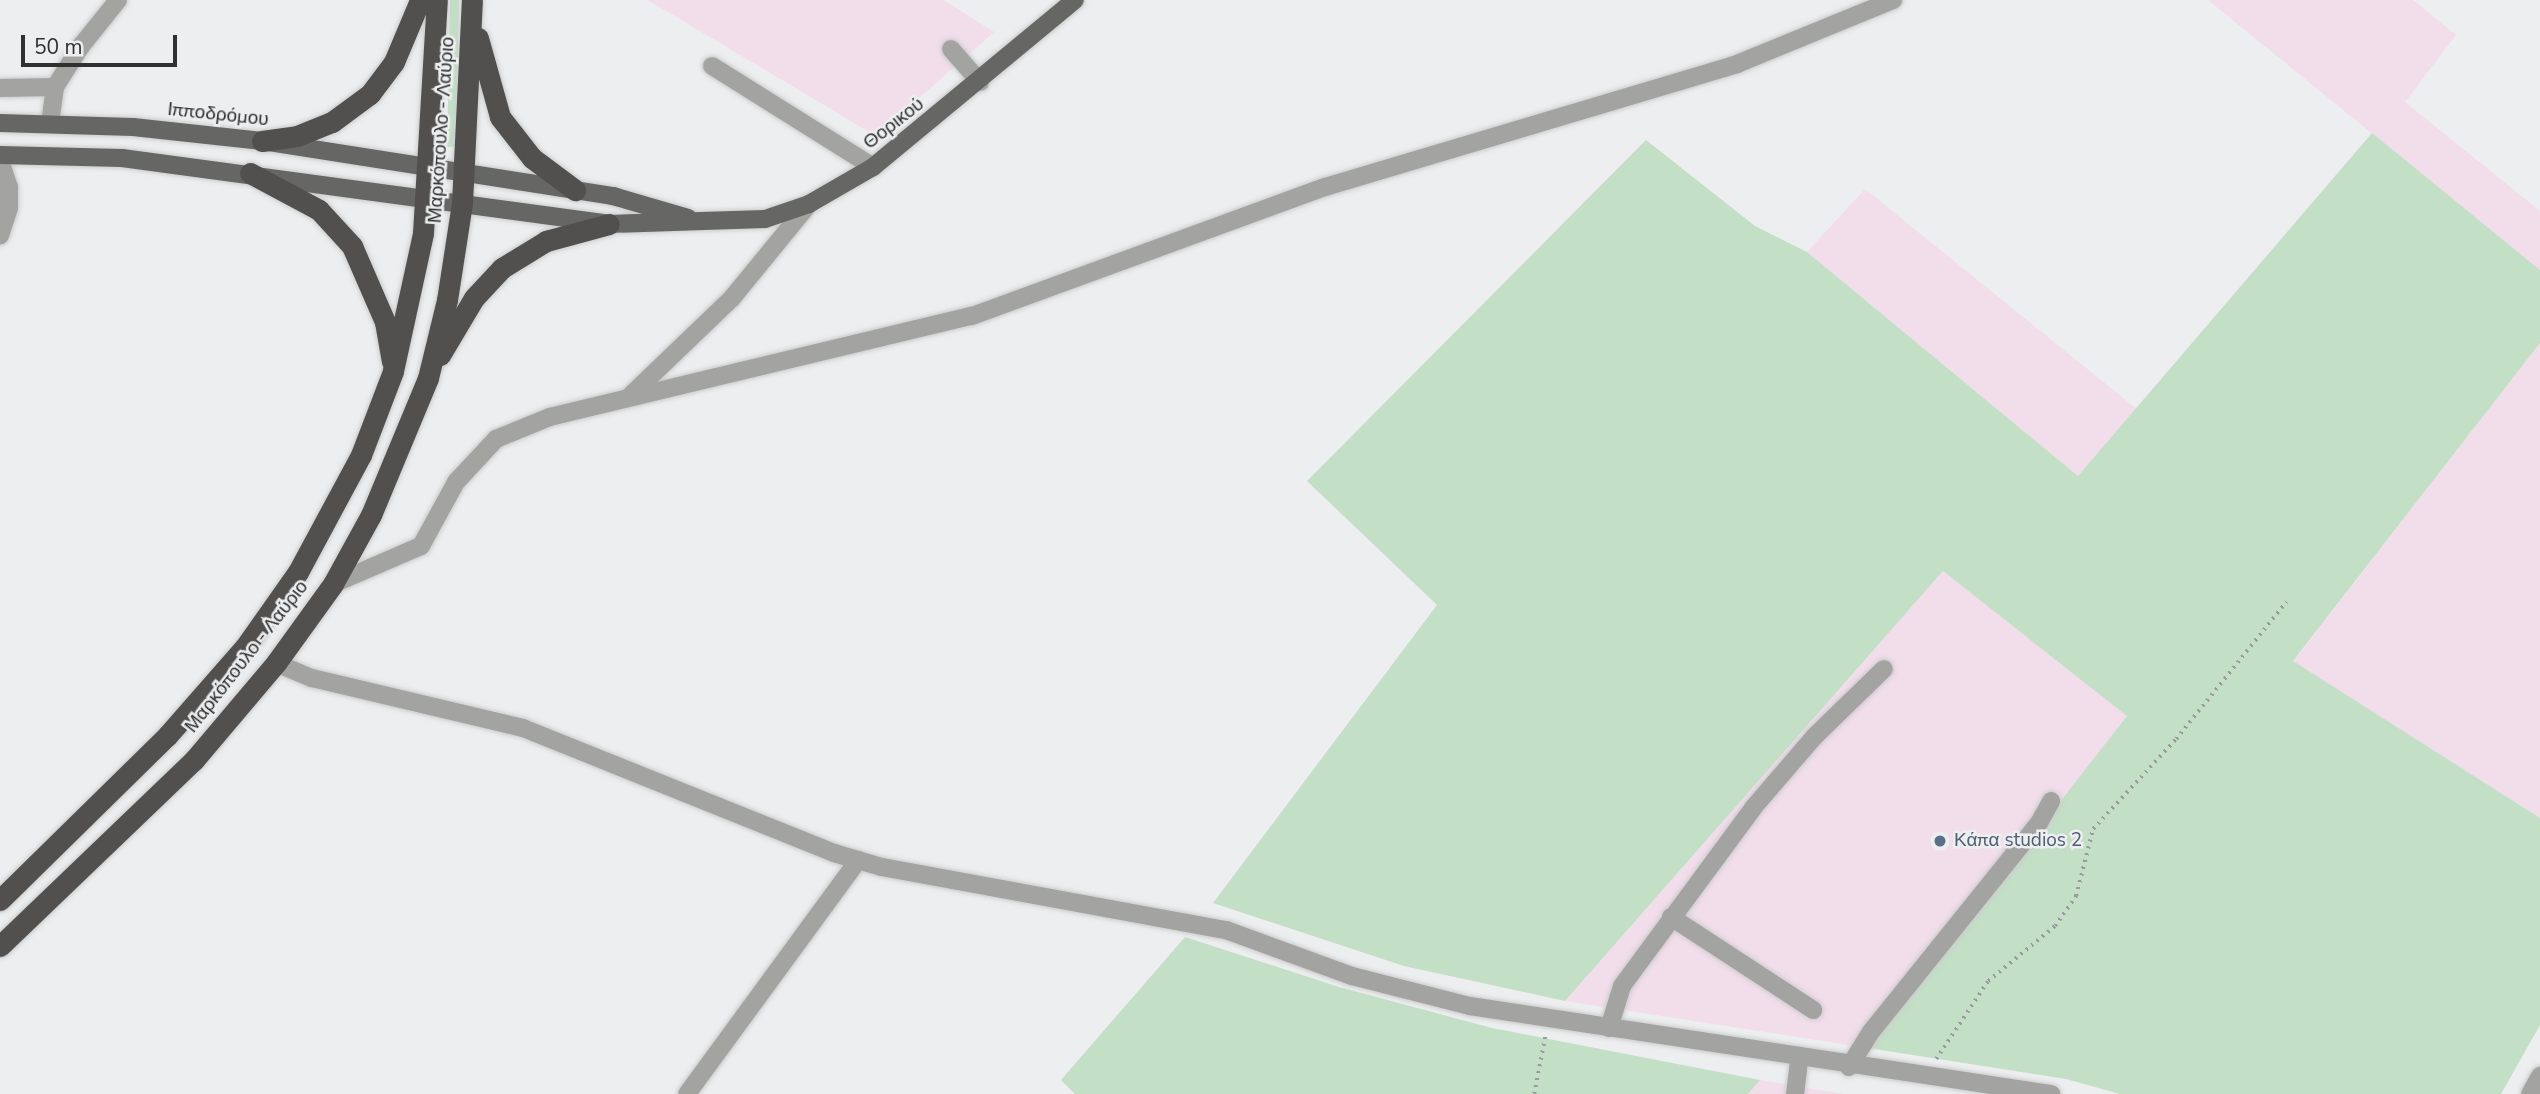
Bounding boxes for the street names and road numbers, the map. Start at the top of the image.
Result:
street label: Μαρκόπουλο - Λαύριο [424,36,460,224]
street label: Θορικού [859,93,929,155]
street label: Ιπποδρόμου [166,98,270,132]
street label: Μαρκόπουλο - Λαύριο [181,576,313,738]

